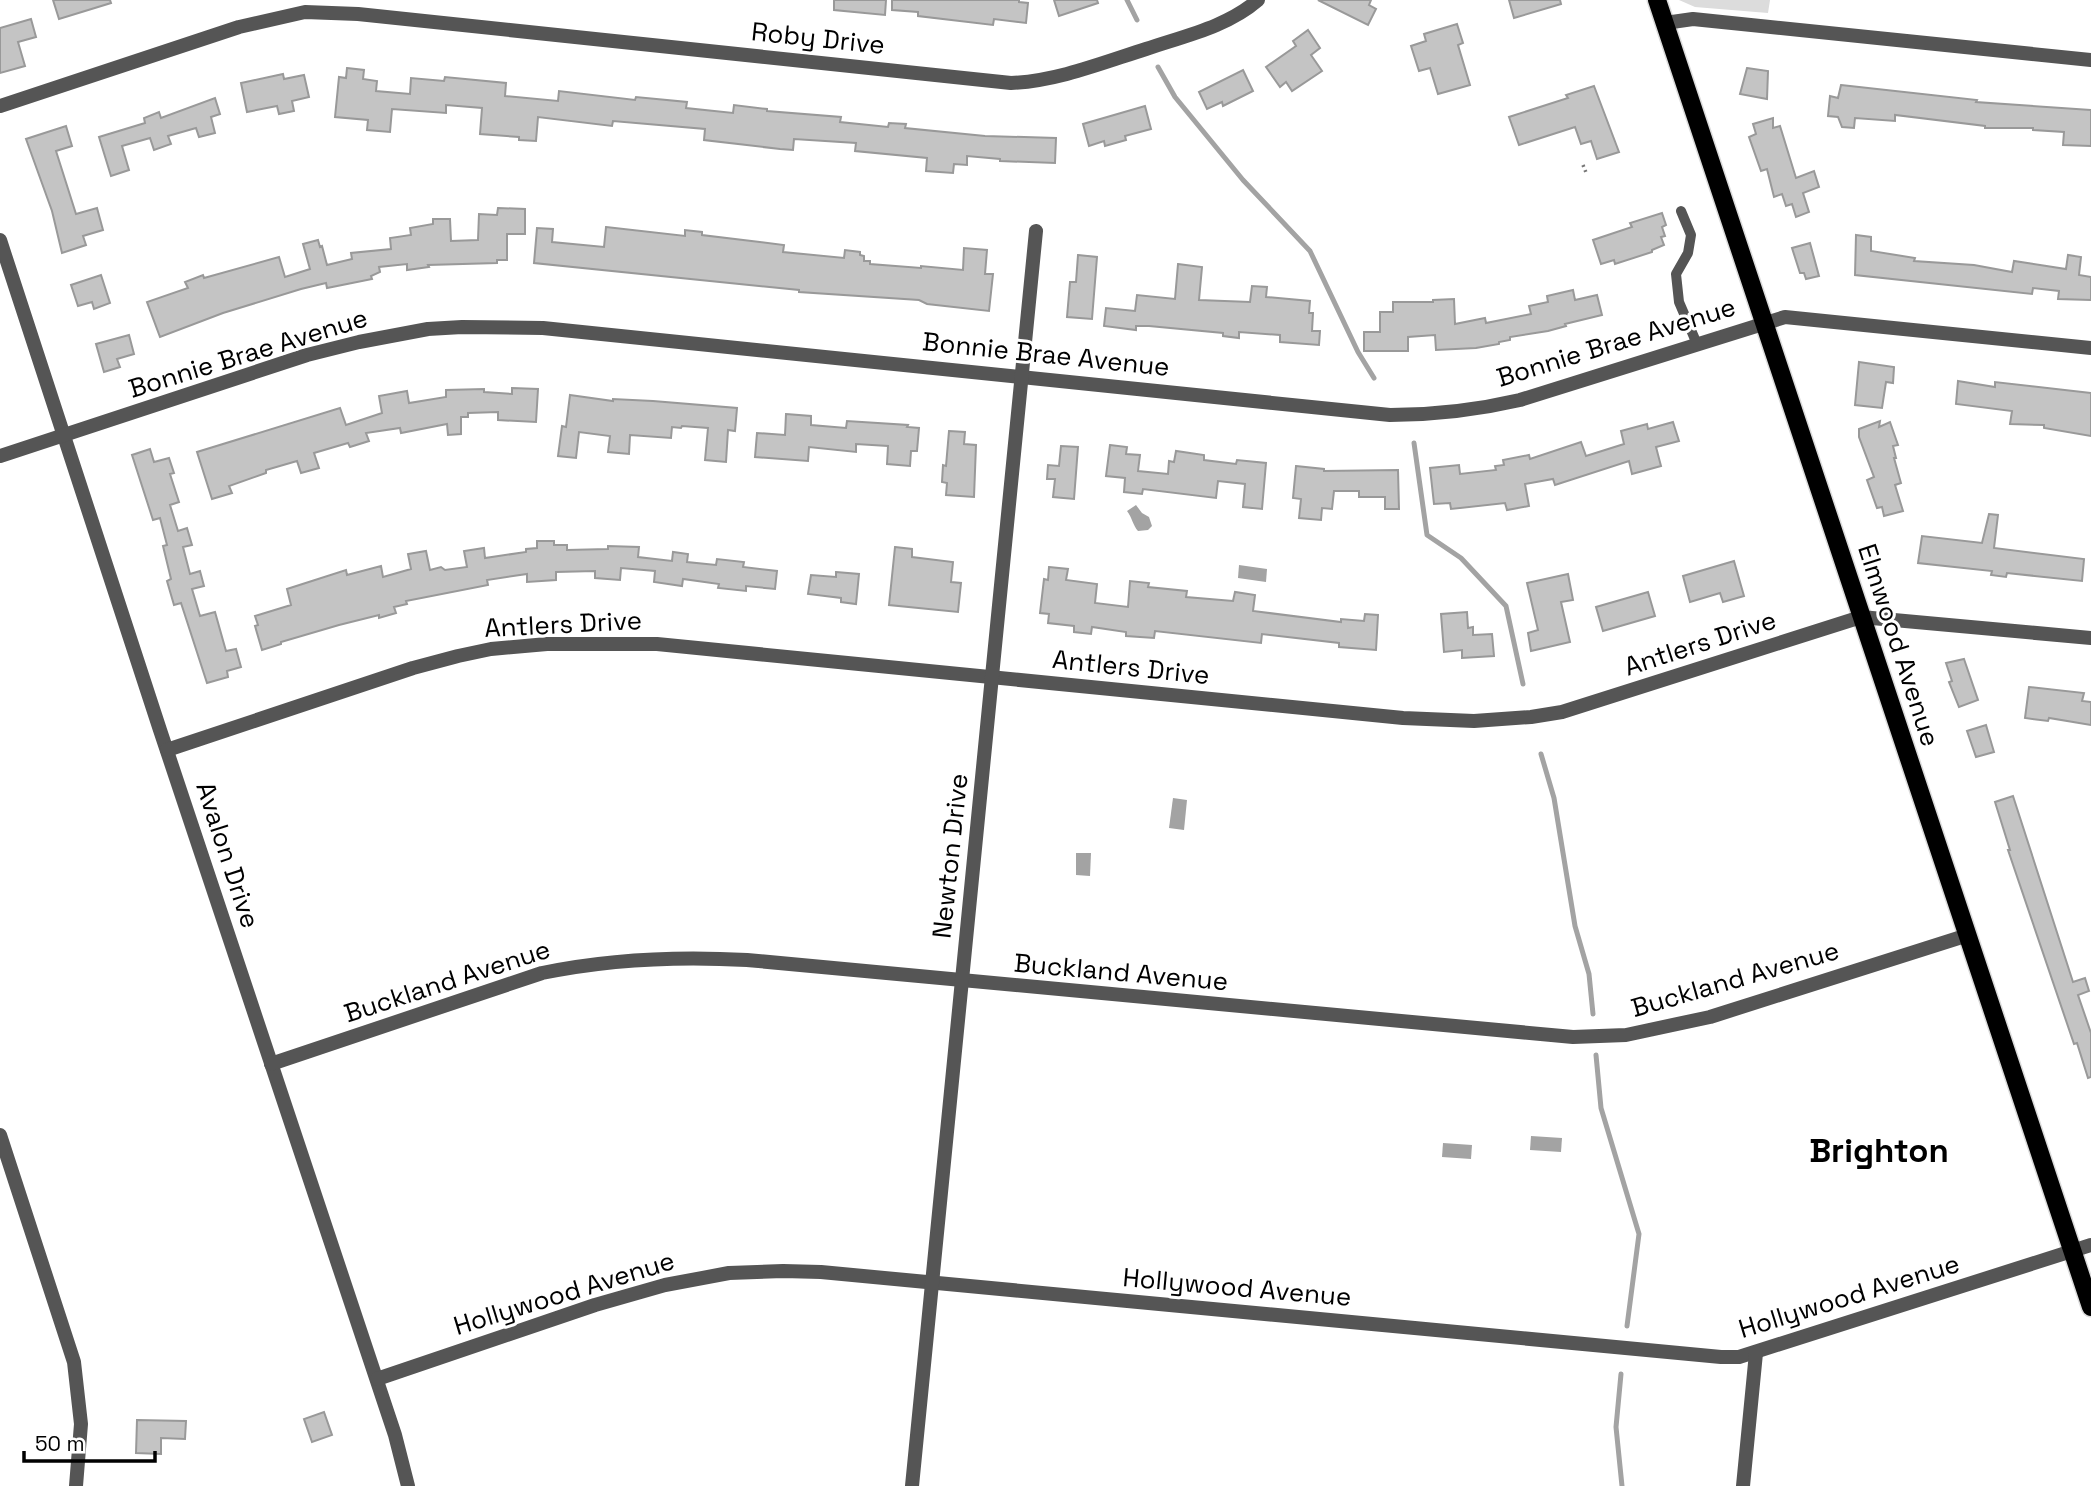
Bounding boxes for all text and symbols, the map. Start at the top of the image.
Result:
street label: Roby Drive [750,14,886,62]
street label: Bonnie Brae Avenue [1492,289,1740,395]
street label: Bonnie Brae Avenue [124,300,372,406]
street label: Bonnie Brae Avenue [921,324,1171,384]
street label: Elmwood Avenue [1850,539,1948,751]
street label: Antlers Drive [1620,602,1780,684]
street label: Antlers Drive [483,603,643,645]
street label: Antlers Drive [1051,642,1211,692]
street label: Newton Drive [924,772,976,940]
street label: Avalon Drive [188,778,268,932]
street label: Buckland Avenue [340,932,554,1030]
street label: Buckland Avenue [1627,933,1843,1025]
street label: Buckland Avenue [1013,946,1229,998]
district label: Brighton [1809,1130,1949,1172]
street label: Hollywood Avenue [449,1243,679,1343]
street label: Hollywood Avenue [1734,1246,1964,1346]
street label: Hollywood Avenue [1121,1260,1353,1314]
scale bar [24,1420,156,1464]
text: 50 m [35,1430,85,1457]

